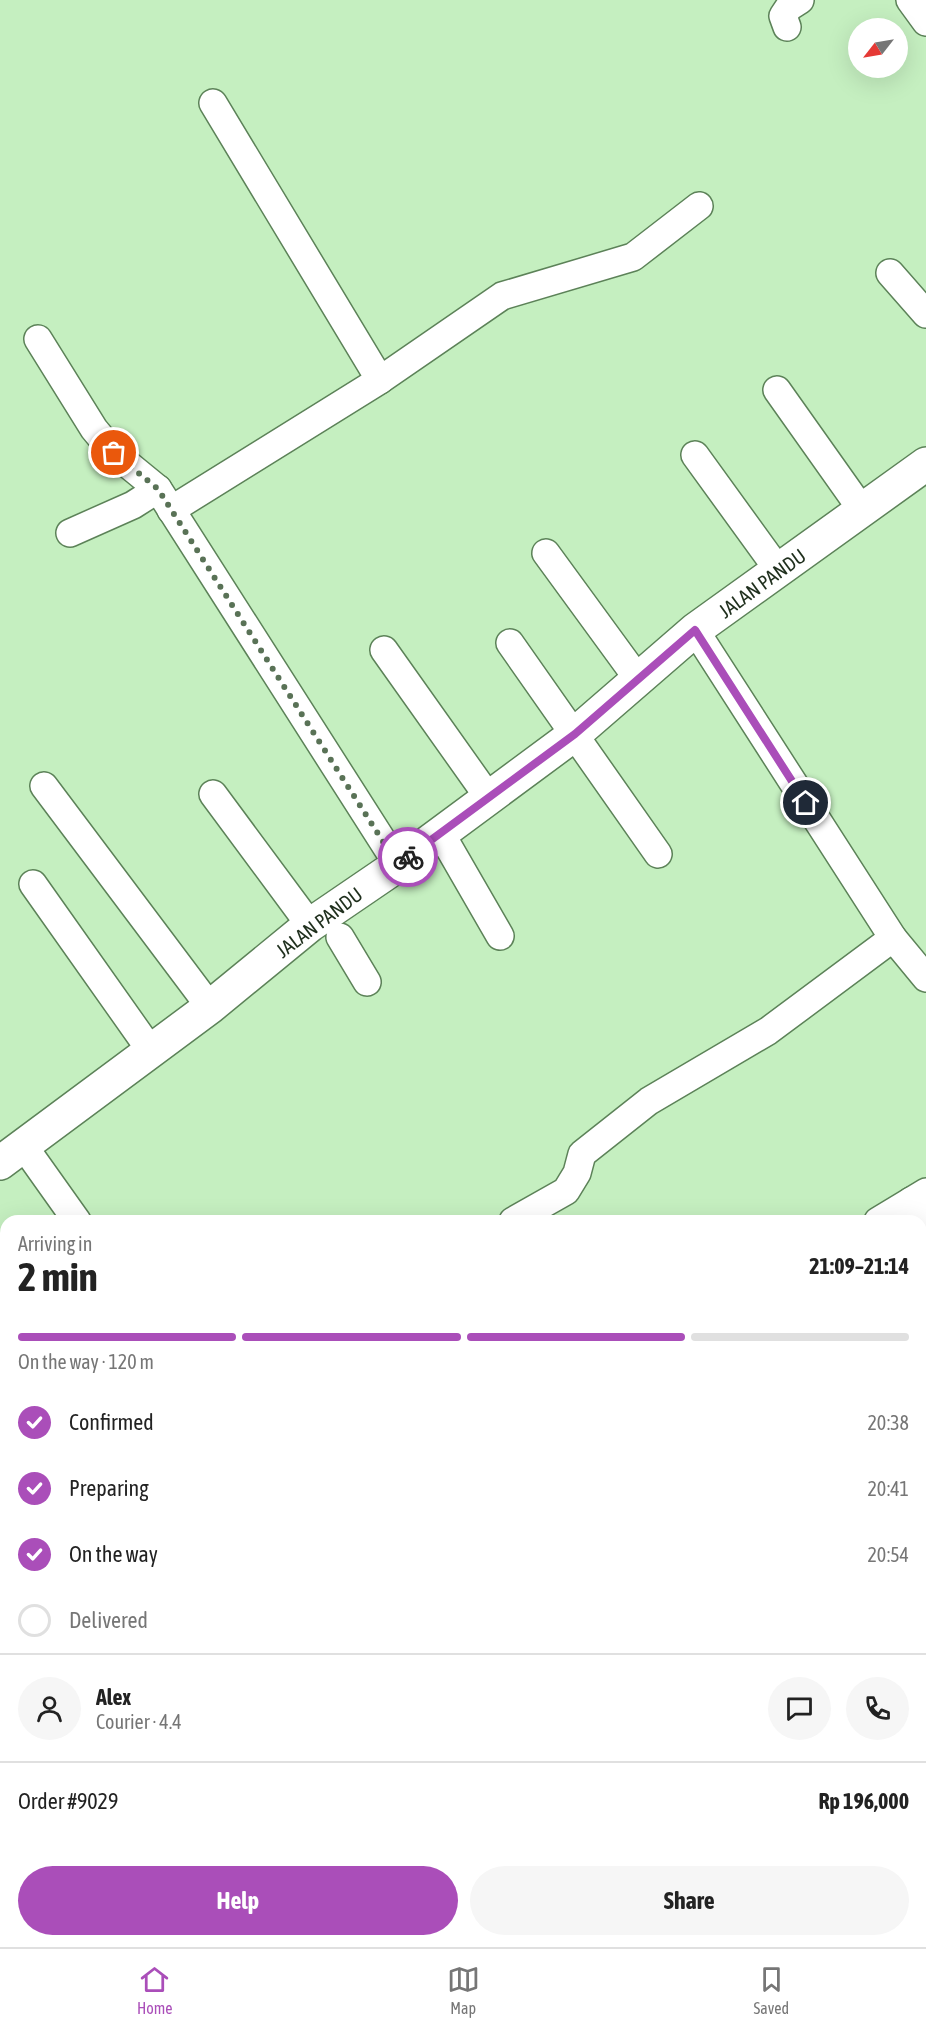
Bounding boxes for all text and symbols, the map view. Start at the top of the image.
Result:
north arrow [848,18,908,78]
map controls [848,18,908,78]
pin [88,427,139,478]
icon: bag [97,436,130,469]
street label: JALAN PANDU [714,544,810,622]
pin [780,777,831,828]
icon: home [789,786,822,819]
courier [378,827,438,887]
icon: bike [392,841,425,874]
street label: JALAN PANDU [271,882,367,962]
text: Arriving in [18,1232,92,1255]
text: 21:09–21:14 [809,1253,909,1279]
text: 2 min [18,1255,98,1299]
text: On the way · 120 m [18,1350,154,1373]
icon: check [18,1406,51,1439]
text: Confirmed [69,1409,154,1435]
text: 20:38 [867,1411,909,1434]
icon: check [18,1472,51,1505]
text: Preparing [69,1475,149,1501]
text: 20:41 [867,1477,909,1500]
icon: check [18,1538,51,1571]
text: On the way [69,1541,158,1567]
text: 20:54 [867,1543,909,1566]
text: Delivered [69,1607,148,1633]
button: person [18,1677,81,1740]
button: chat [768,1677,831,1740]
button: phone [846,1677,909,1740]
text: Alex [96,1684,131,1710]
text: Courier · 4.4 [96,1710,182,1733]
text: Order #9029 [18,1788,118,1814]
text: Rp 196,000 [819,1788,909,1814]
button: Help [18,1866,458,1935]
button: Share [470,1866,909,1935]
tab: Home [137,1963,173,2017]
tab: Map [447,1963,480,2017]
tab: Saved [754,1963,789,2017]

